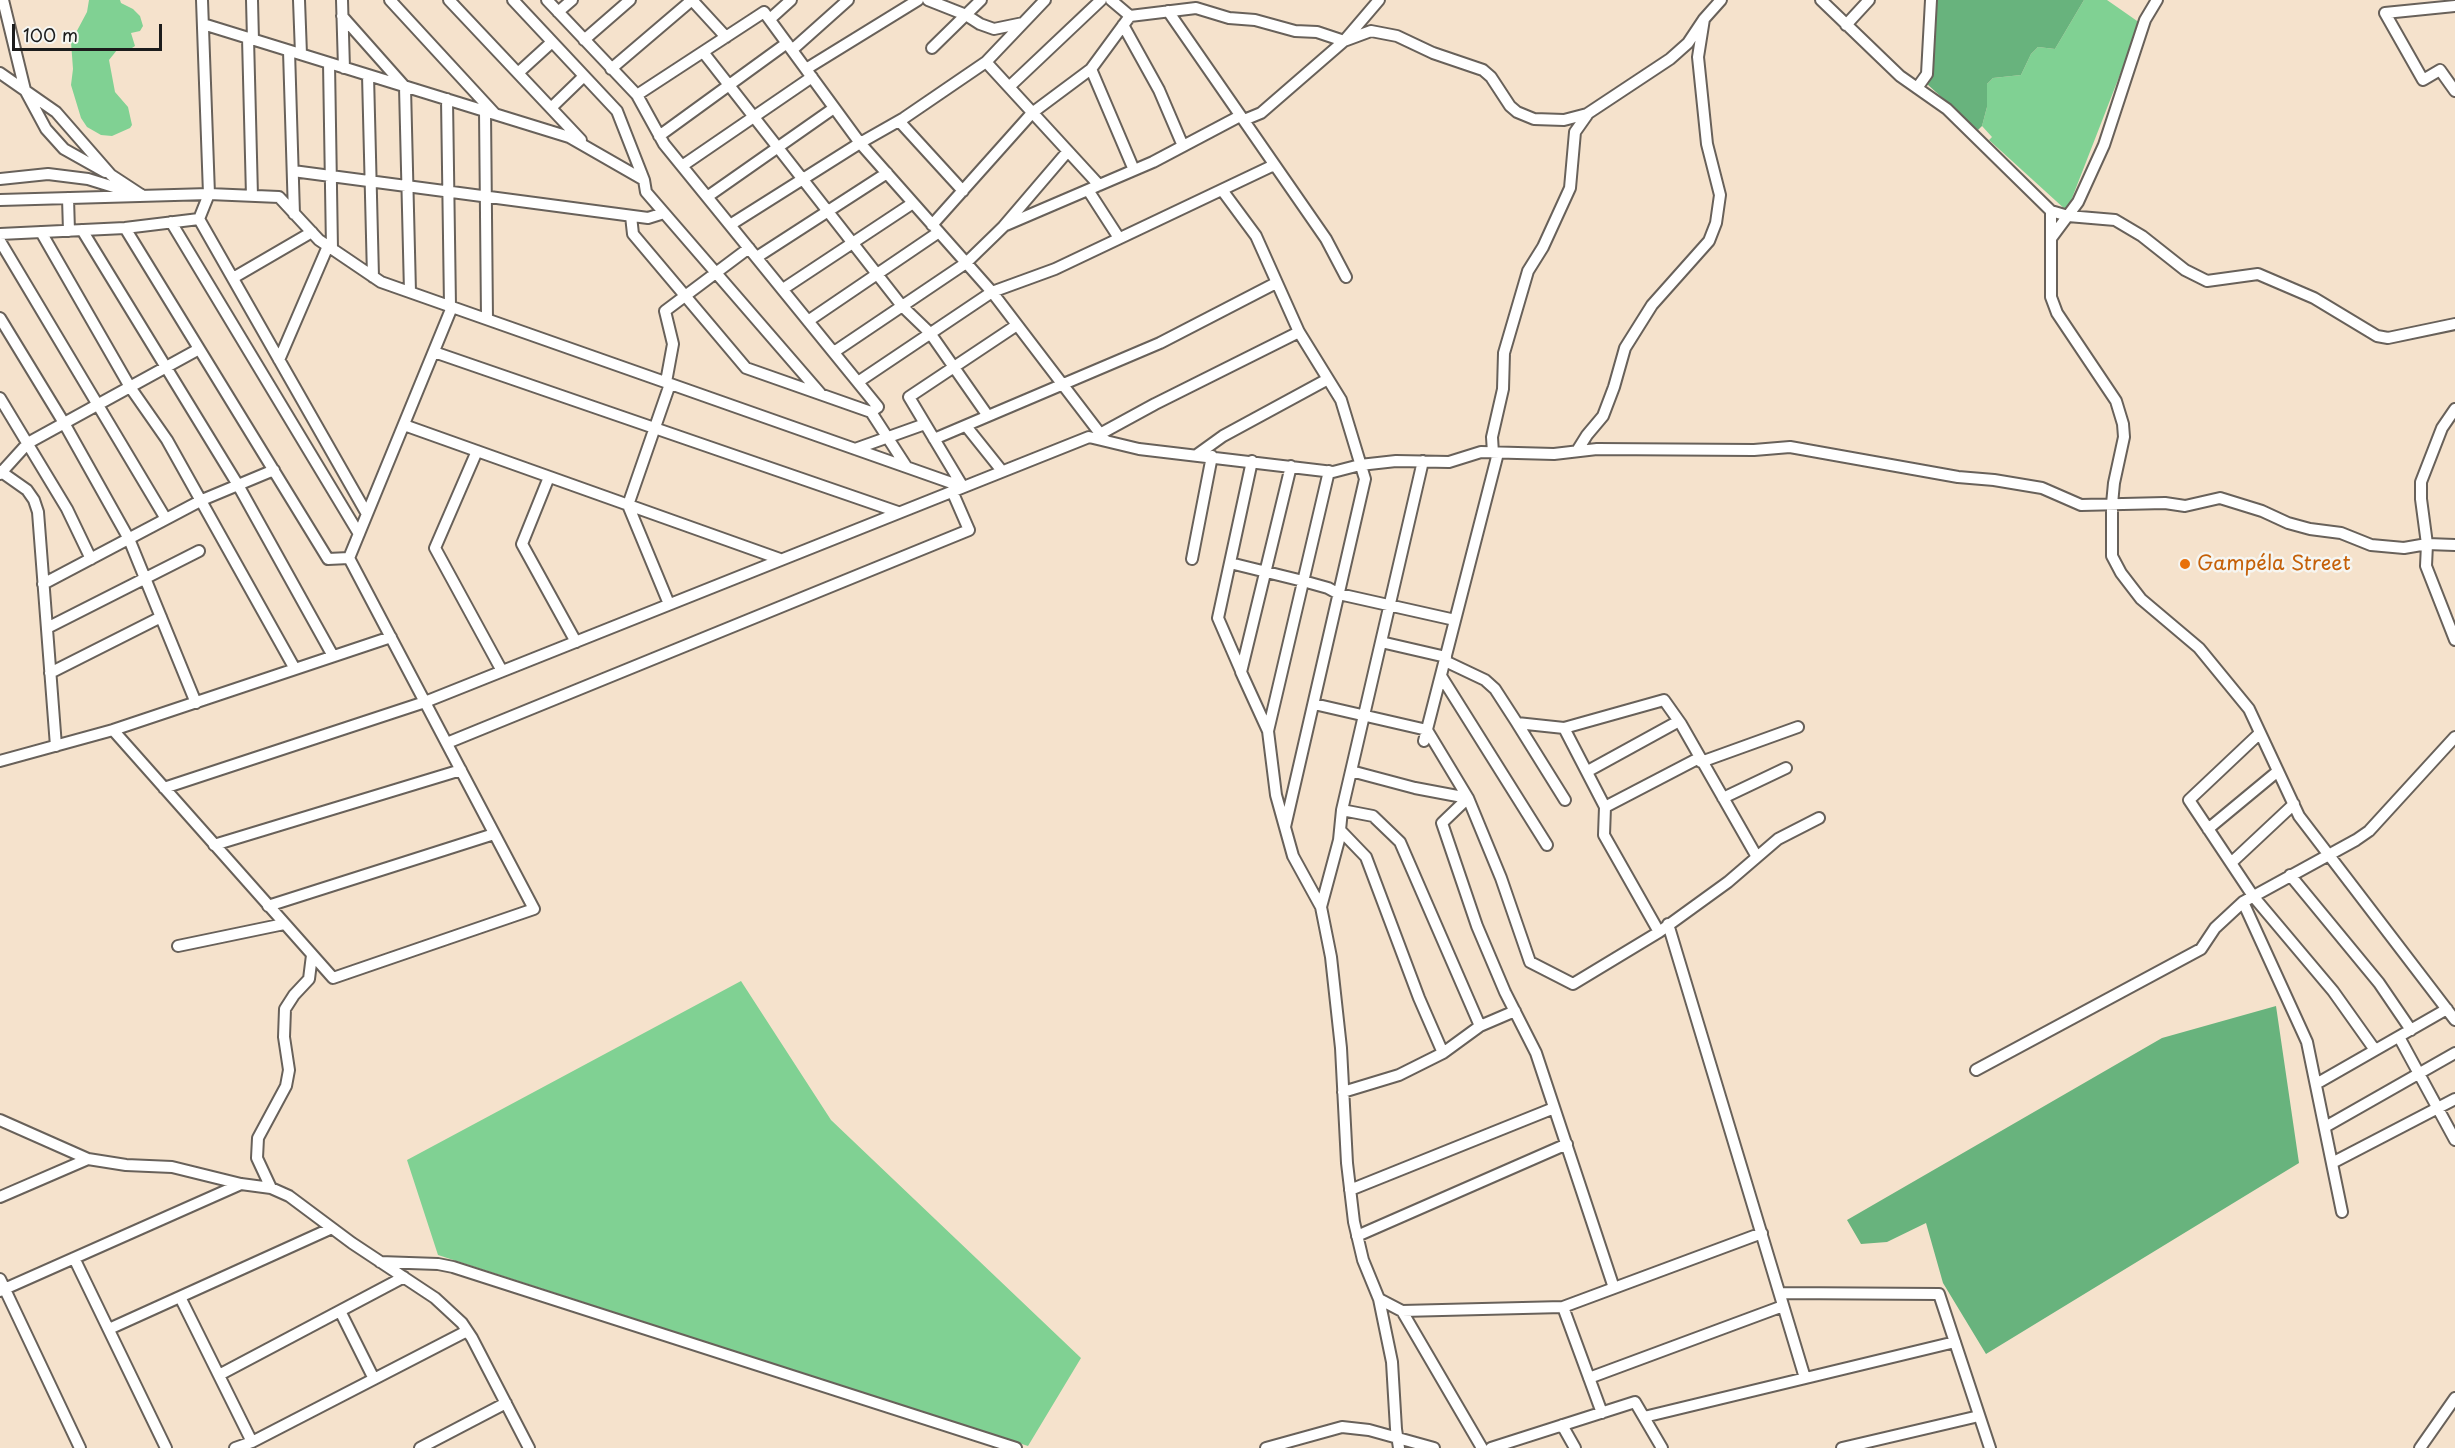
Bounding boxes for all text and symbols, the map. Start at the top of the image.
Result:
scale bar [15,12,165,50]
text: 100 m [23,21,78,48]
place label: Gampéla Street [2197,552,2351,576]
marker: Gampéla Street [2178,557,2192,571]

